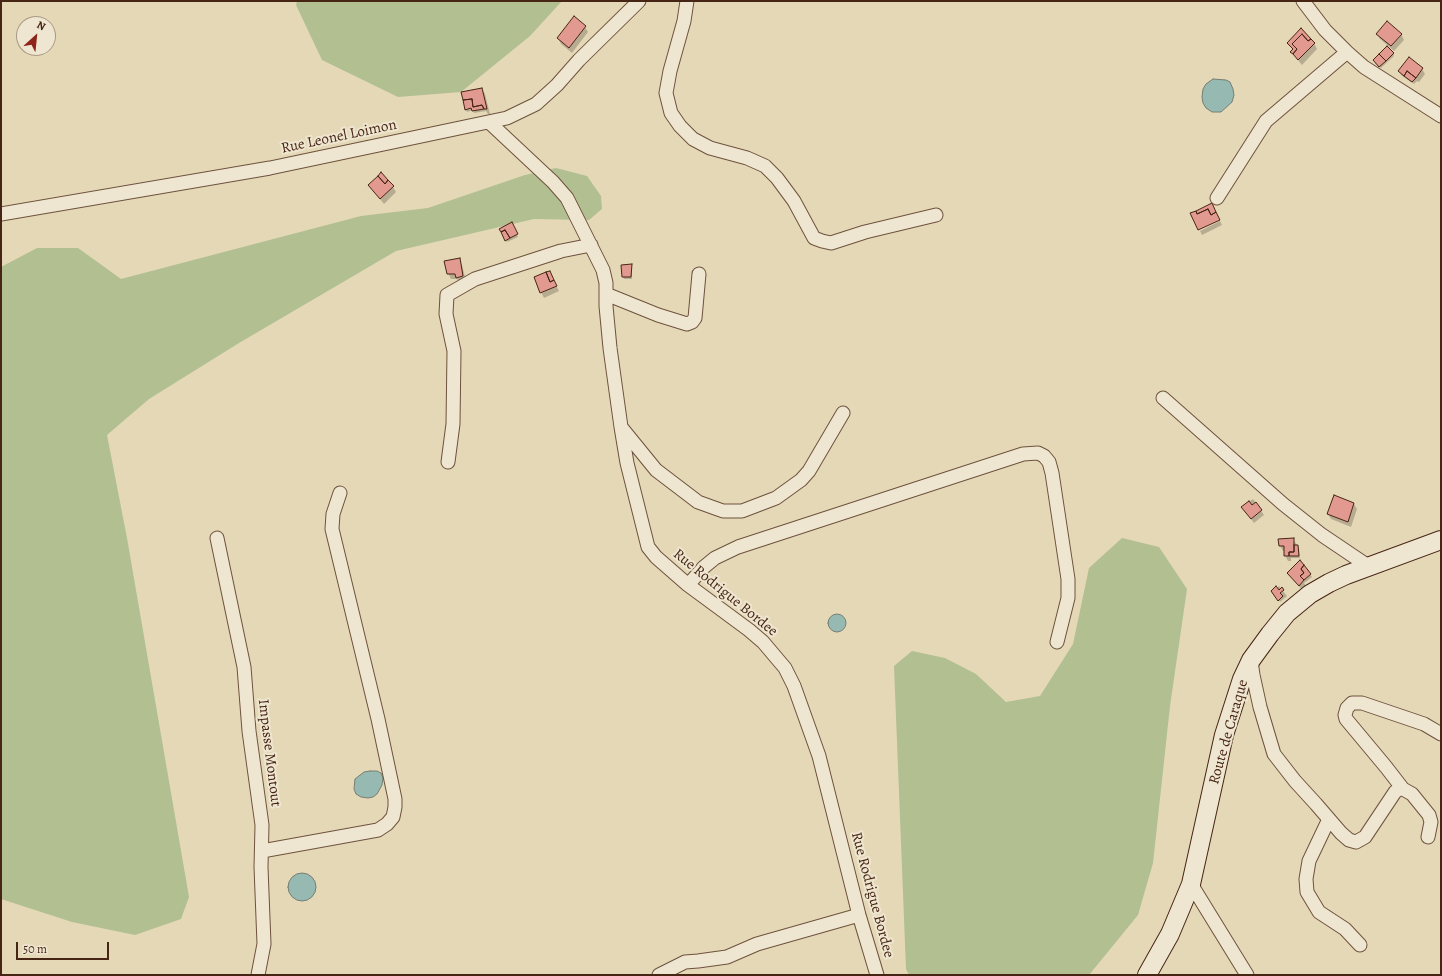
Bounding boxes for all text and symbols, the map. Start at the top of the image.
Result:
north arrow [16,16,56,56]
text: N [34,17,48,34]
street label: Rue Leonel Loimon [280,116,398,158]
street label: Rue Rodrigue Bordee [669,545,781,641]
street label: Route de Caraque [1205,678,1253,786]
street label: Impasse Montout [253,698,285,808]
street label: Rue Rodrigue Bordee [847,830,897,960]
scale bar [18,934,111,960]
text: 50 m [23,941,47,957]

